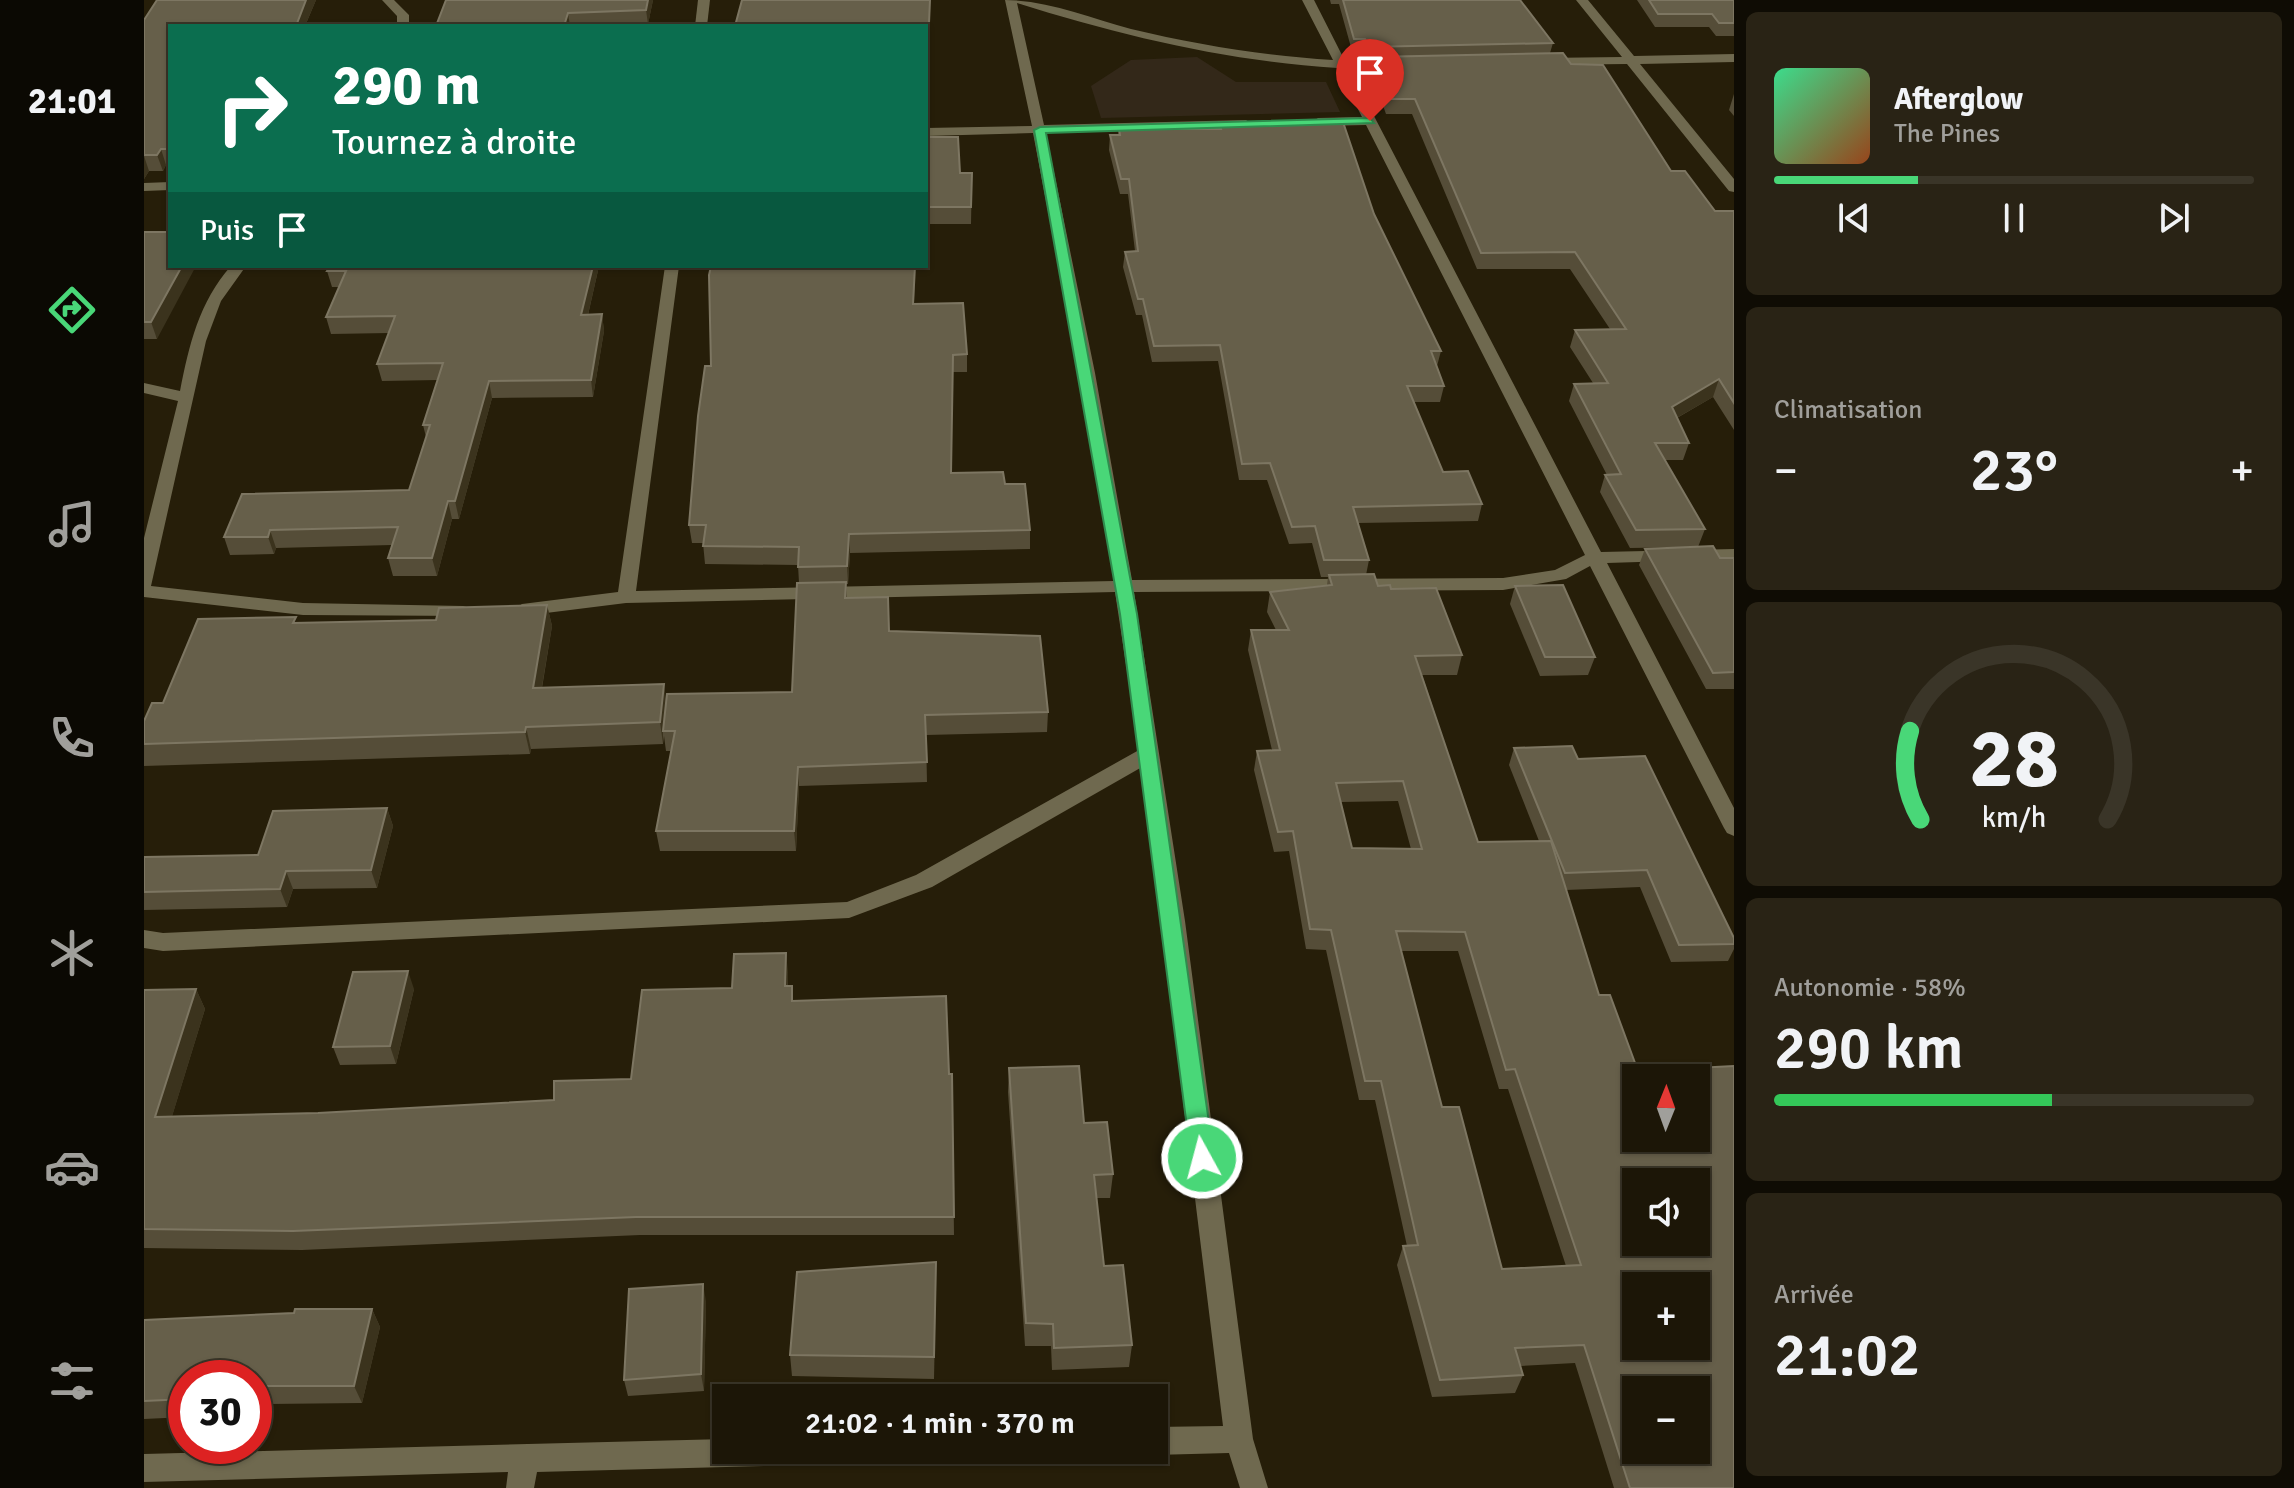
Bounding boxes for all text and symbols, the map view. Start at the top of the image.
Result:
pin [1336,39,1404,121]
text: 290 m [332,51,480,120]
icon: arrive [1348,51,1392,95]
icon: right [200,56,304,160]
text: 21:01 [28,79,116,124]
text: Afterglow [1894,81,2023,118]
text: The Pines [1894,118,2000,150]
text: Tournez à droite [332,120,576,165]
icon: previous [1832,196,1876,240]
icon: pause [1992,196,2036,240]
icon: next [2152,196,2196,240]
icon: arrive [270,208,314,252]
text: Puis [200,212,254,249]
icon: directions [44,282,100,338]
text: Climatisation [1774,394,1923,426]
text: 23° [1970,434,2058,508]
text: − [1774,444,1798,498]
text: + [2230,444,2254,498]
icon: music [44,496,100,552]
text: 28 [1969,708,2059,810]
icon: phone [44,710,100,766]
text: km/h [1982,800,2046,835]
icon: climate [44,925,100,981]
text: Autonomie · 58% [1774,972,1966,1004]
text: 290 km [1774,1012,1963,1086]
north arrow [1622,1064,1710,1152]
map controls [1622,1064,1710,1464]
position arrow [1160,1116,1244,1200]
icon: car [44,1139,100,1195]
button: sound [1622,1168,1710,1256]
button: + [1622,1272,1710,1360]
text: Arrivée [1774,1279,1854,1311]
text: 21:02 [1774,1319,1921,1393]
icon: filters [44,1353,100,1409]
speed limit sign: 30 [168,1360,272,1464]
button: − [1622,1376,1710,1464]
text: 21:02 · 1 min · 370 m [805,1405,1075,1442]

